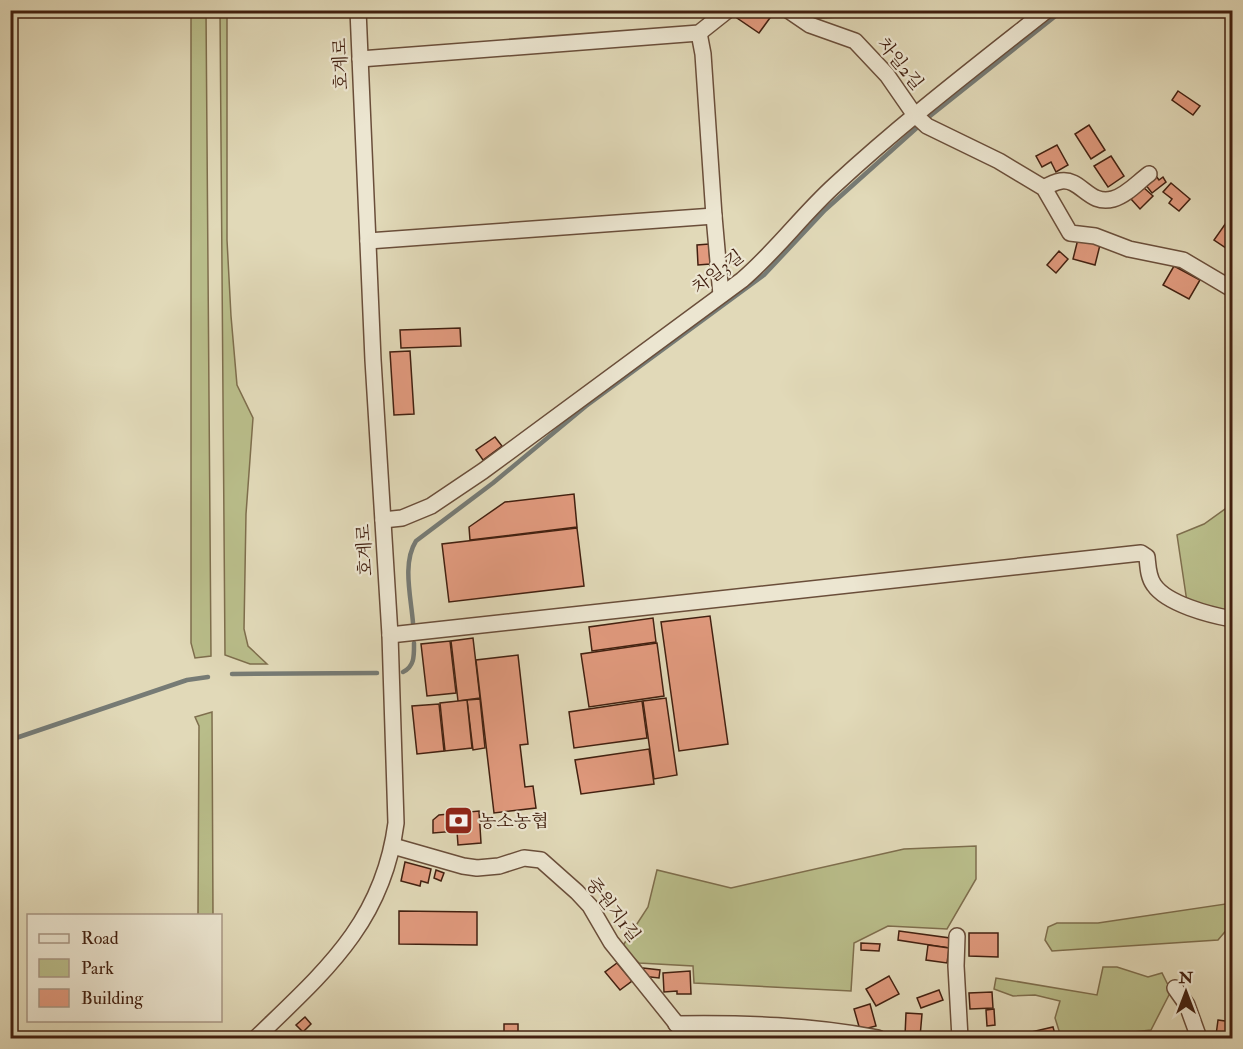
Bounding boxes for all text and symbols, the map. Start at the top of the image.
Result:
street label: 차일2길 [872,33,928,95]
street label: 호계로 [329,38,353,90]
street label: 차일3길 [687,245,749,299]
street label: 호계로 [352,523,378,577]
bank icon: 농소농협 [442,805,474,837]
place label: 농소농협 [479,810,549,833]
street label: 중원지1길 [581,873,645,947]
legend [27,914,222,1022]
text: Road [81,927,119,950]
text: Park [81,957,114,980]
north arrow [1156,962,1216,1022]
text: N [1178,968,1194,988]
text: Building [81,987,144,1010]

